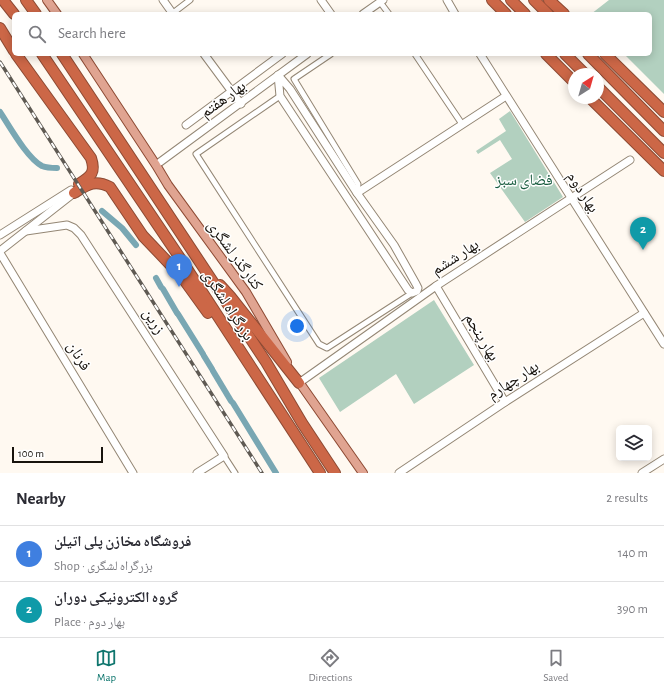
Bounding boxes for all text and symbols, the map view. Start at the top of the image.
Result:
search box [12,12,652,56]
icon: search [26,23,48,45]
text: Search here [58,26,126,41]
north arrow [568,68,604,104]
street label: بهار هفتم [197,77,250,122]
street label: بهار دوم [562,169,602,216]
park label: فضای سبز [494,172,553,190]
street label: کنارگذر لشگری [203,217,266,294]
pin: 2 [630,217,656,250]
street label: بهار ششم [428,236,483,280]
pin: 1 [166,254,192,287]
street label: بزرگراه لشگری [198,267,257,344]
street label: زرین [138,305,168,338]
street label: بهار پنجم [460,310,502,365]
your location [287,316,307,336]
street label: فرنان [62,339,94,374]
street label: بهار چهارم [484,358,543,404]
map controls [616,425,652,461]
button: layers [616,425,652,461]
scale bar [12,445,103,464]
text: 100 m [18,448,44,459]
text: Nearby [16,490,66,507]
text: 2 results [606,492,648,505]
text: فروشگاه مخازن پلی اتیلن [54,534,191,549]
text: 1 [27,547,31,560]
text: 140 m [618,547,648,560]
text: Shop · بزرگراه لشگری [54,560,153,573]
text: گروه الکترونیکی دوران [54,590,178,605]
text: 2 [26,603,32,616]
text: 390 m [617,603,648,616]
text: Place · بهار دوم [54,616,125,629]
tab: Map [95,647,117,684]
tab: Directions [308,647,352,684]
tab: Saved [543,647,568,684]

